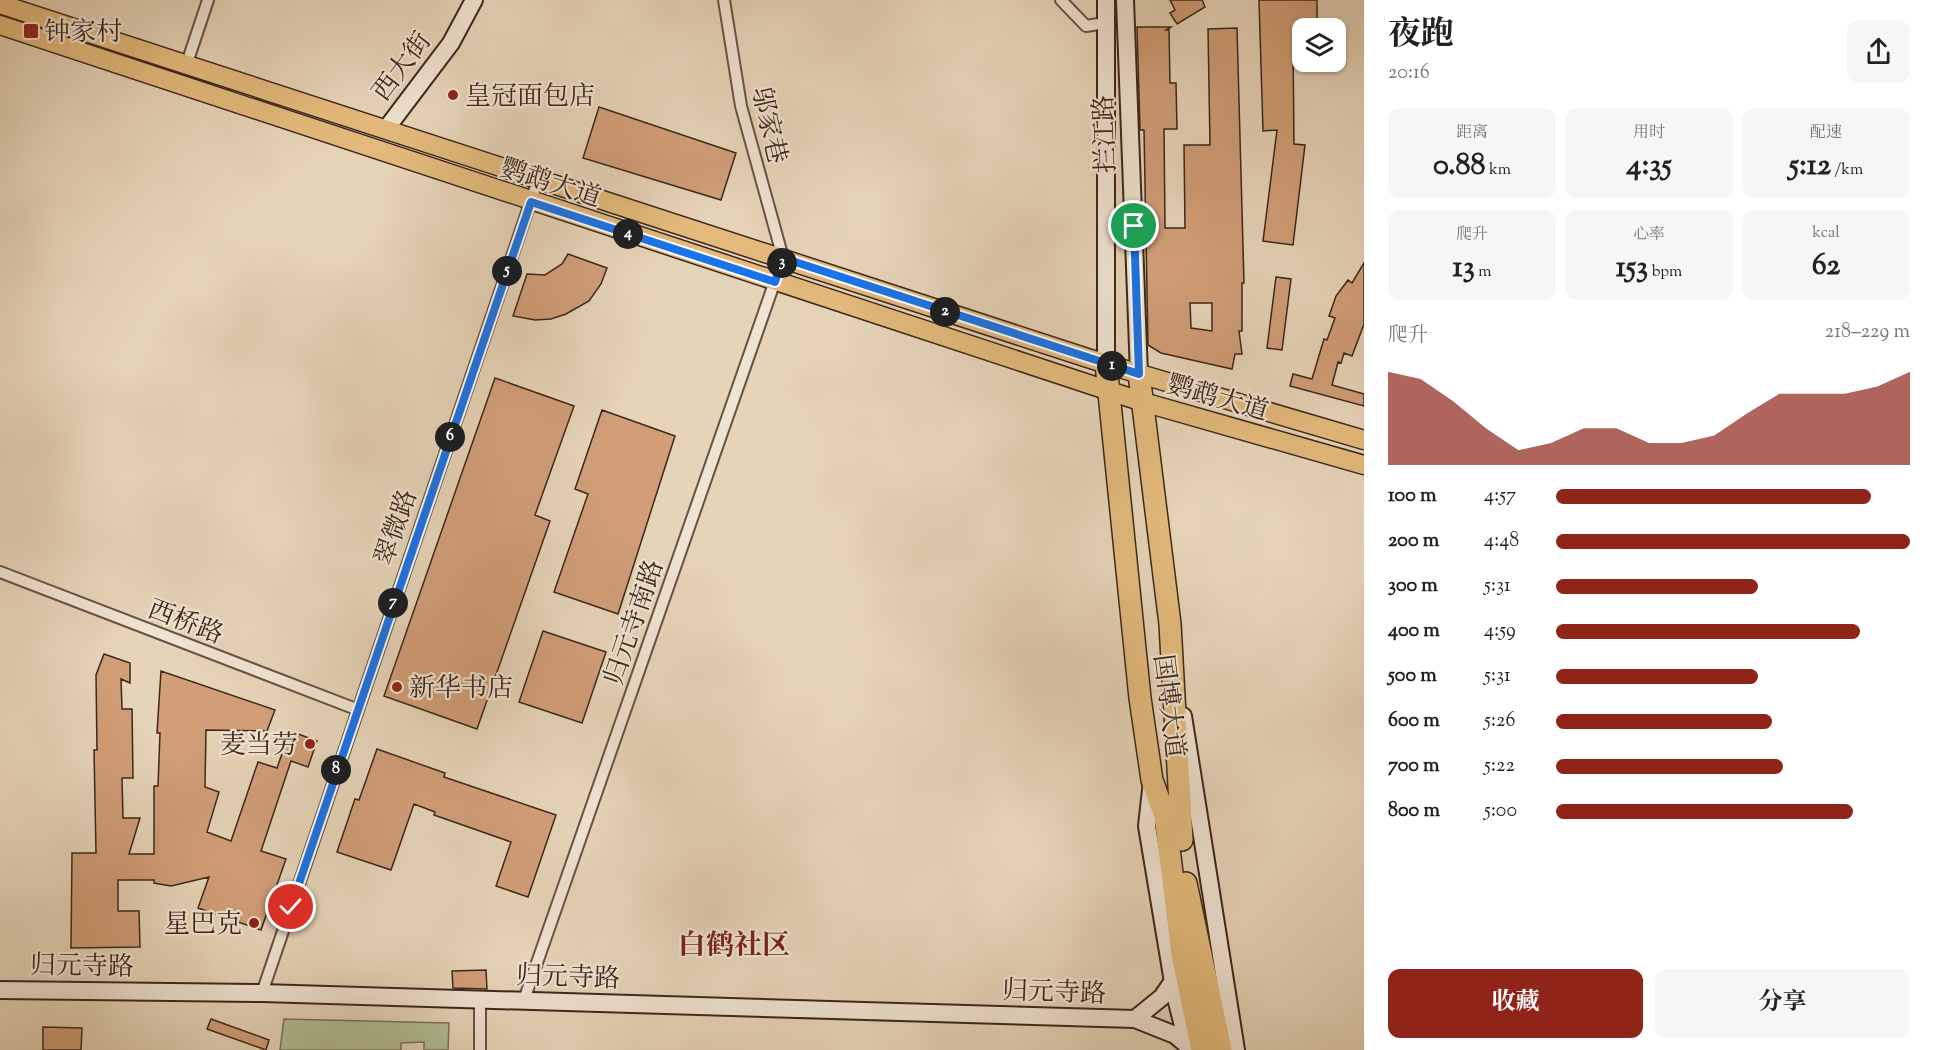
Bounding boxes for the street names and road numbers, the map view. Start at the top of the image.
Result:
street label: 西大街 [365,25,441,110]
street label: 邬家巷 [741,83,794,168]
street label: 拦江路 [1087,94,1126,174]
street label: 鹦鹉大道 [495,151,605,218]
street label: 鹦鹉大道 [1162,367,1272,432]
street label: 翠微路 [367,485,428,571]
street label: 归元寺南路 [597,555,674,690]
street label: 西桥路 [142,592,228,655]
street label: 国博大道 [1143,652,1192,760]
street label: 归元寺路 [30,948,134,987]
street label: 归元寺路 [515,958,621,999]
street label: 归元寺路 [1001,973,1107,1014]

